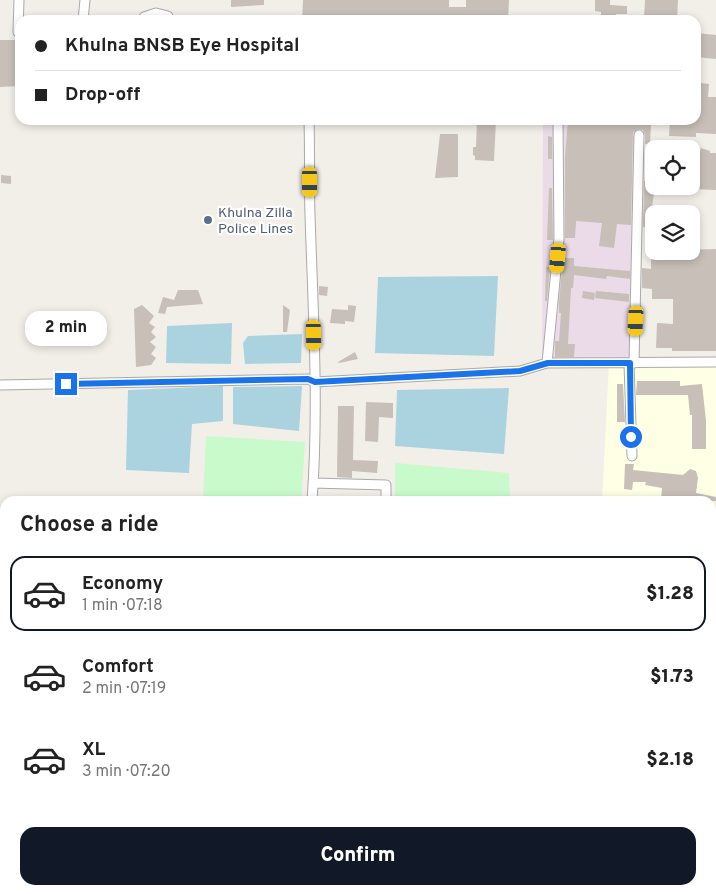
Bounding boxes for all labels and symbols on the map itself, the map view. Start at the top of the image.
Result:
car [302,167,317,197]
place label: Khulna Zilla Police Lines [218,205,293,238]
marker: Khulna Zilla Police Lines [202,214,214,226]
car [549,242,566,274]
car [627,306,644,336]
callout: 2 min [25,312,107,346]
car [306,320,321,350]
route end [55,373,77,395]
route start [620,426,642,448]

